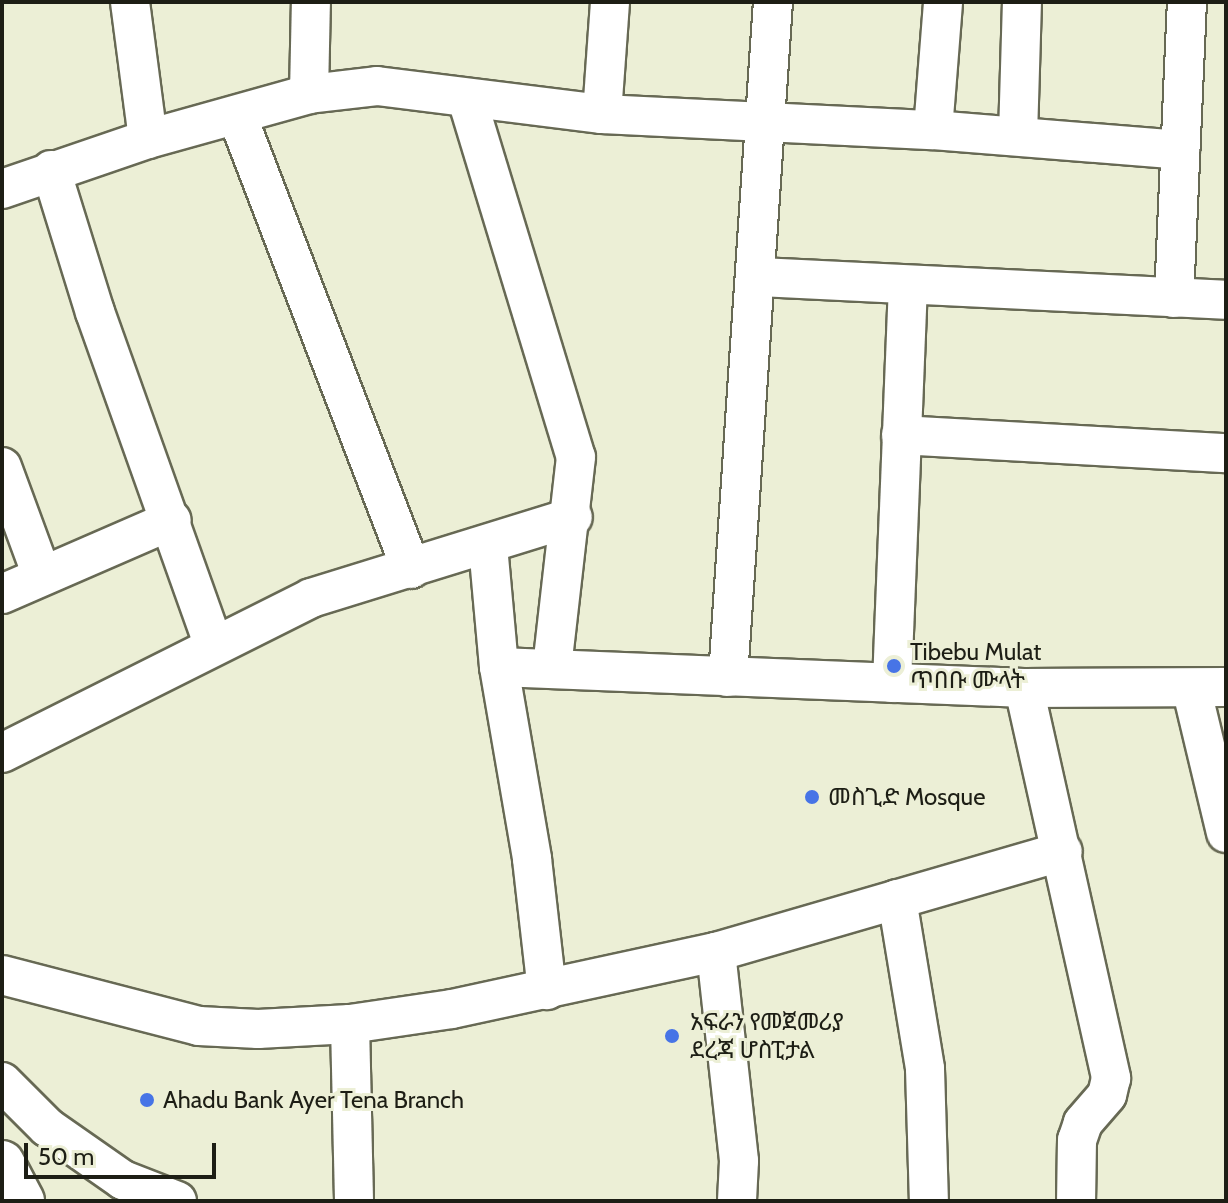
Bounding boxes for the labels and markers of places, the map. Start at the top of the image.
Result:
place label: Tibebu Mulat ጥበቡ ሙላት [910,638,1041,694]
marker: Tibebu Mulat ጥበቡ ሙላት [885,657,903,675]
place label: መስጊድ Mosque [828,783,985,811]
marker: መስጊድ Mosque [803,788,821,806]
place label: አፍራን የመጀመሪያ ደረጃ ሆስፒታል [690,1008,844,1064]
marker: አፍራን የመጀመሪያ ደረጃ ሆስፒታል [661,1025,683,1047]
place label: Ahadu Bank Ayer Tena Branch [163,1086,464,1114]
marker: Ahadu Bank Ayer Tena Branch [138,1091,156,1109]

